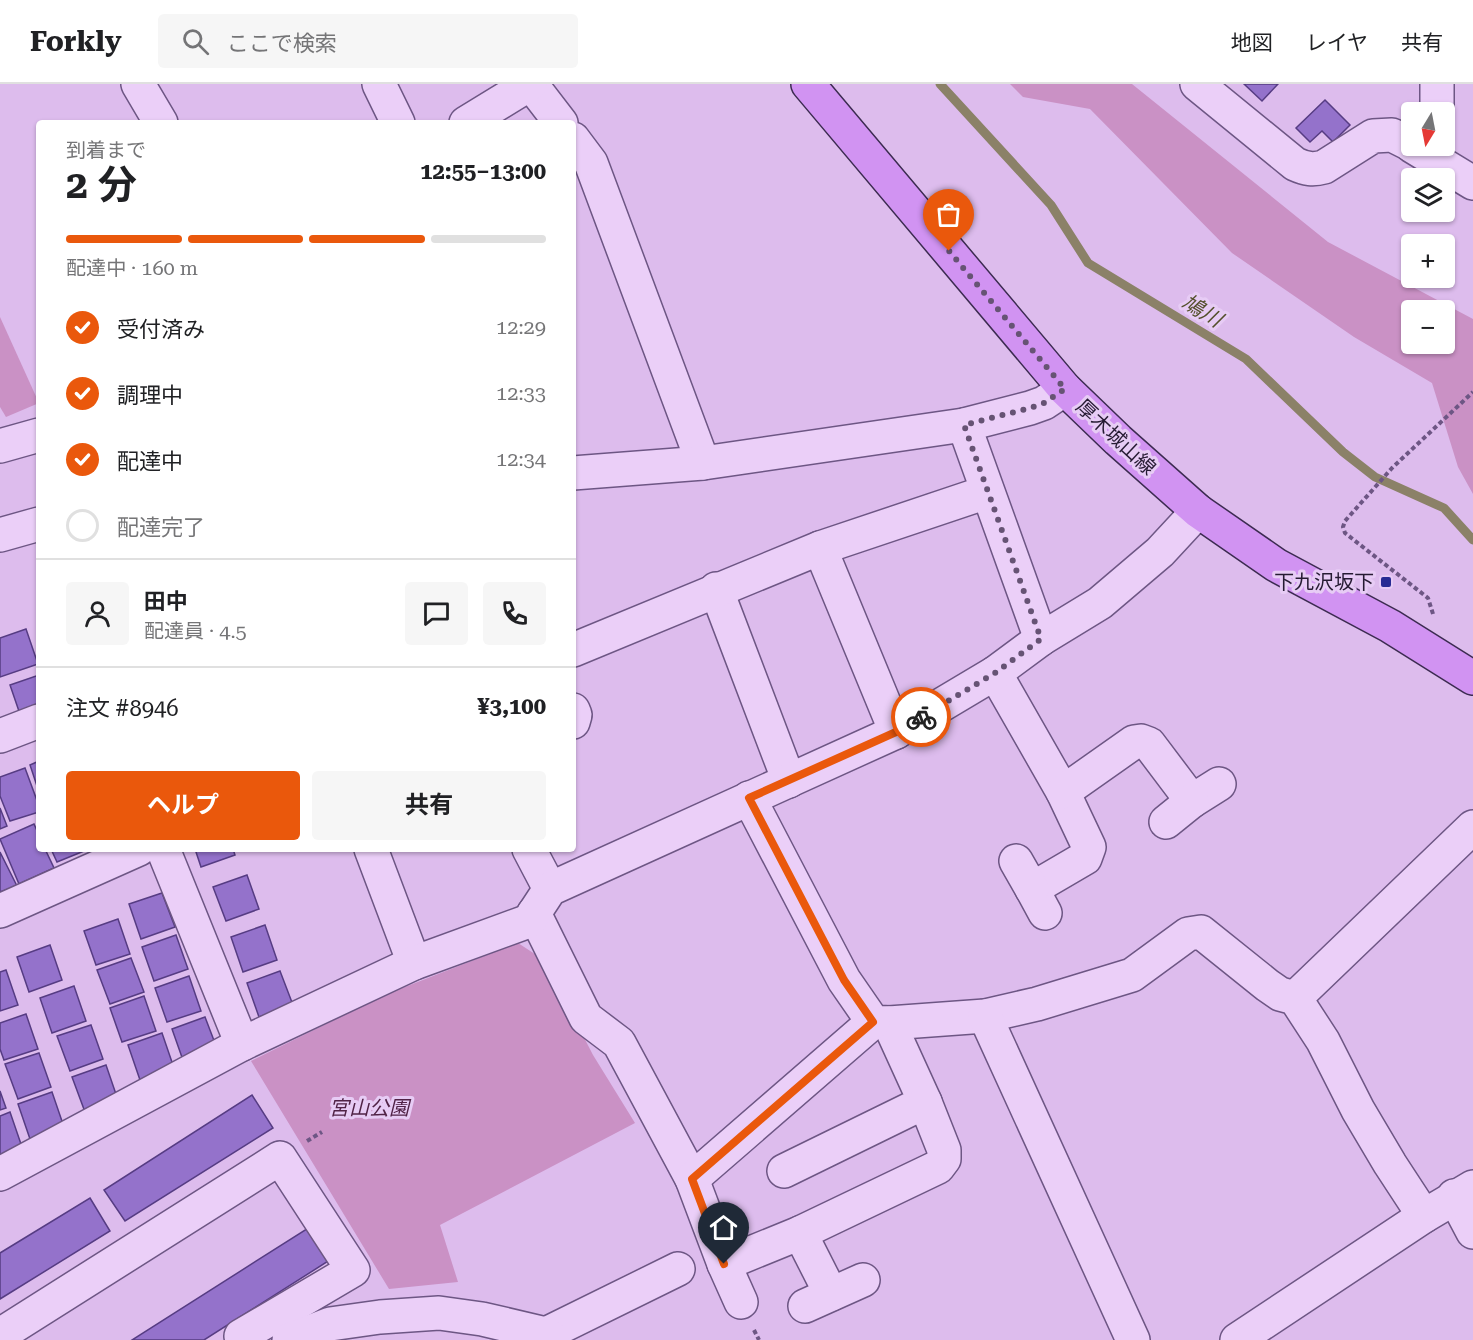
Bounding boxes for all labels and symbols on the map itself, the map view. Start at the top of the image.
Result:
north arrow [1401,102,1455,156]
pin [923,189,974,251]
water label: 鳩川 [1178,290,1228,333]
street label: 厚木城山線 [1071,394,1161,480]
place label: 下九沢坂下 [1274,570,1374,594]
marker: 下九沢坂下 [1379,575,1393,589]
courier [891,687,951,747]
park label: 宮山公園 [329,1096,412,1120]
pin [698,1202,749,1264]

